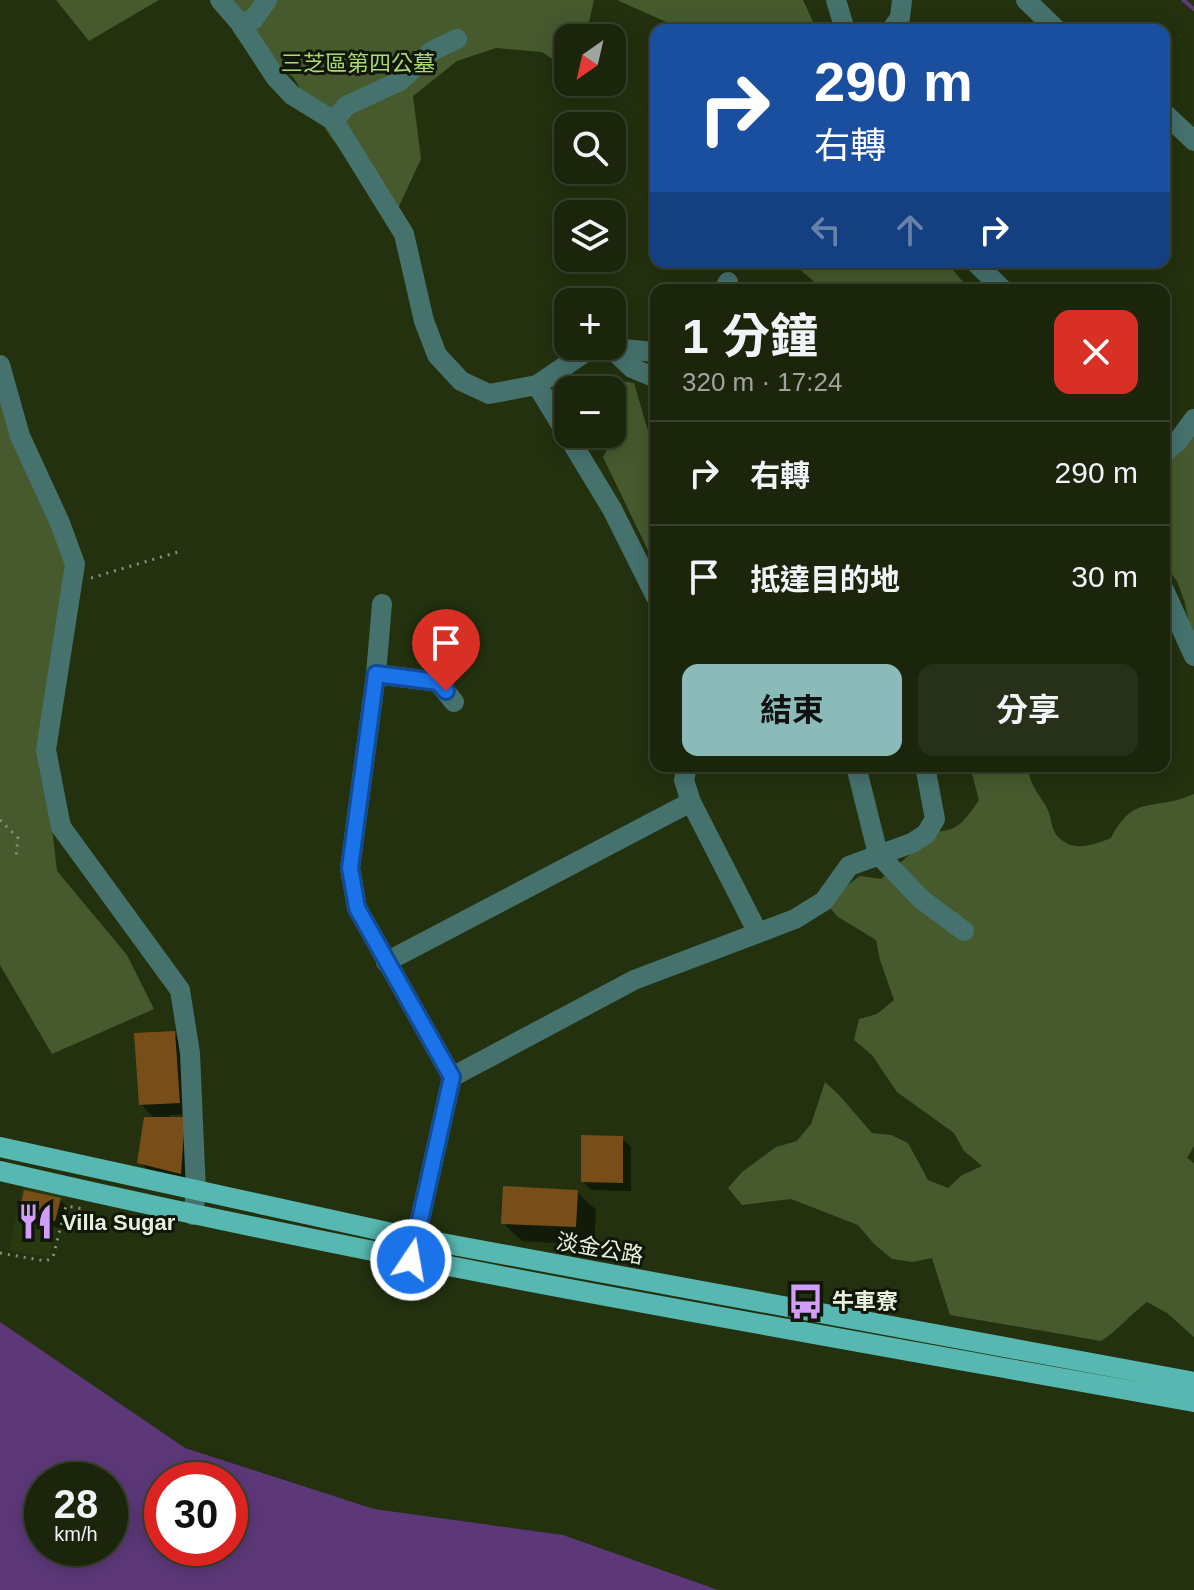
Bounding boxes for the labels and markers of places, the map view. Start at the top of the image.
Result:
pin [412,609,480,691]
restaurant icon: Villa Sugar [17,1203,55,1241]
place label: Villa Sugar [62,1210,176,1235]
bus stop icon: 牛車寮 [787,1282,825,1320]
place label: 牛車寮 [832,1289,898,1314]

